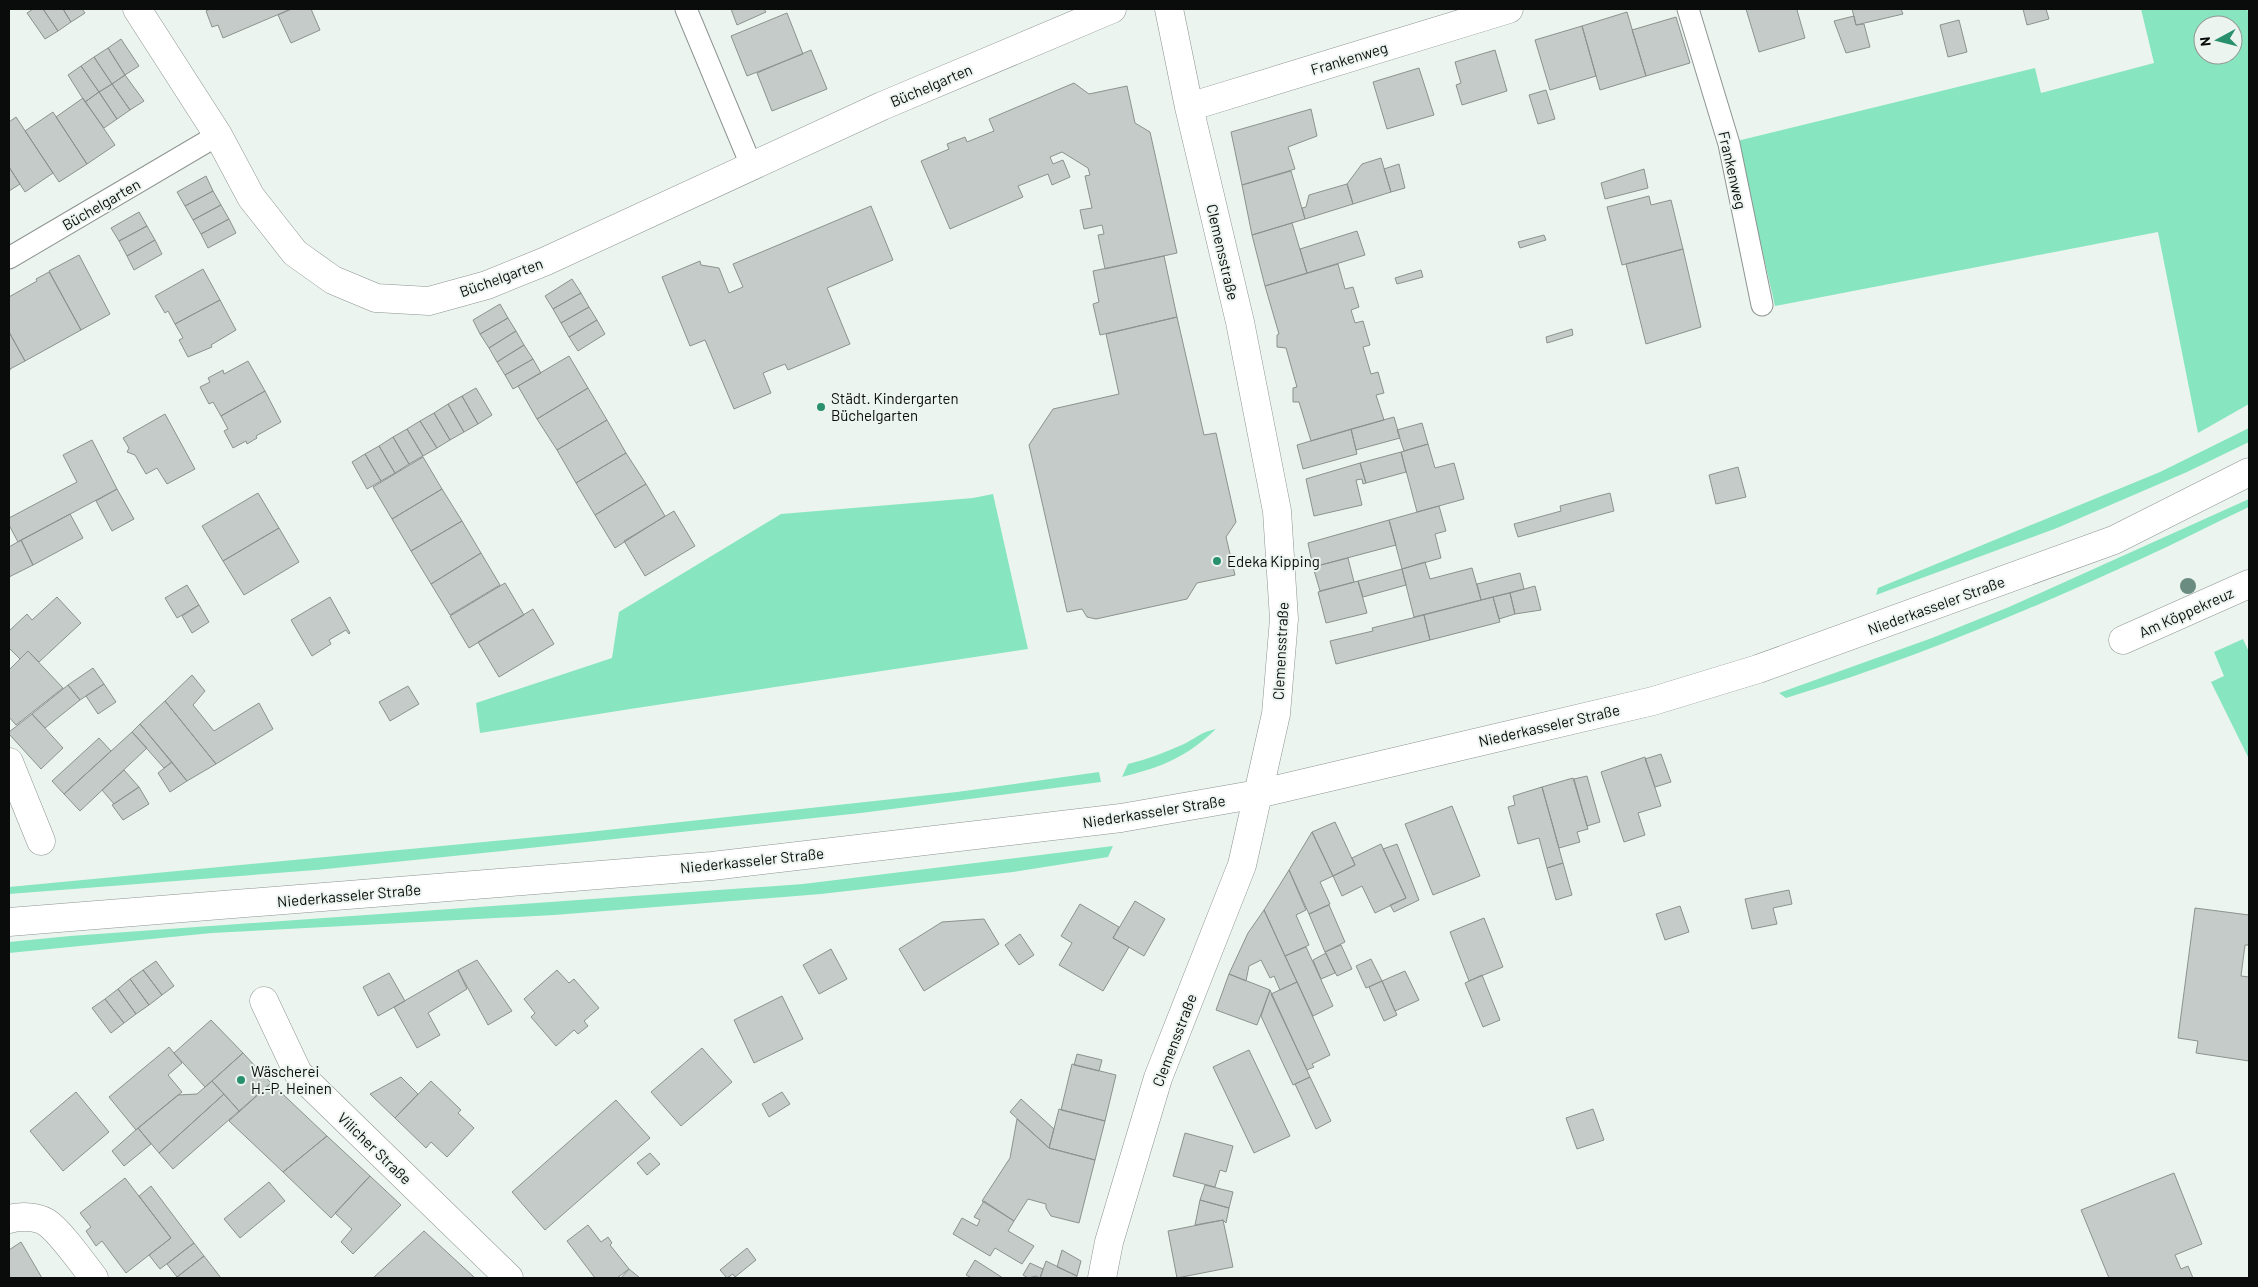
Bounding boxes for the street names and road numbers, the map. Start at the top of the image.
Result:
street label: Frankenweg [1308,38,1390,78]
street label: Büchelgarten [887,60,975,110]
street label: Frankenweg [1715,129,1751,211]
street label: Büchelgarten [59,174,143,234]
street label: Clemensstraße [1203,202,1243,302]
street label: Büchelgarten [457,254,545,300]
street label: Niederkasseler Straße [1865,572,2007,638]
street label: Am Köppekreuz [2136,583,2236,641]
street label: Clemensstraße [1268,602,1292,700]
street label: Niederkasseler Straße [1477,700,1621,750]
street label: Niederkasseler Straße [1081,791,1227,831]
street label: Niederkasseler Straße [679,844,825,876]
street label: Niederkasseler Straße [276,880,422,910]
street label: Clemensstraße [1148,991,1200,1089]
street label: Vilicher Straße [334,1108,416,1188]

